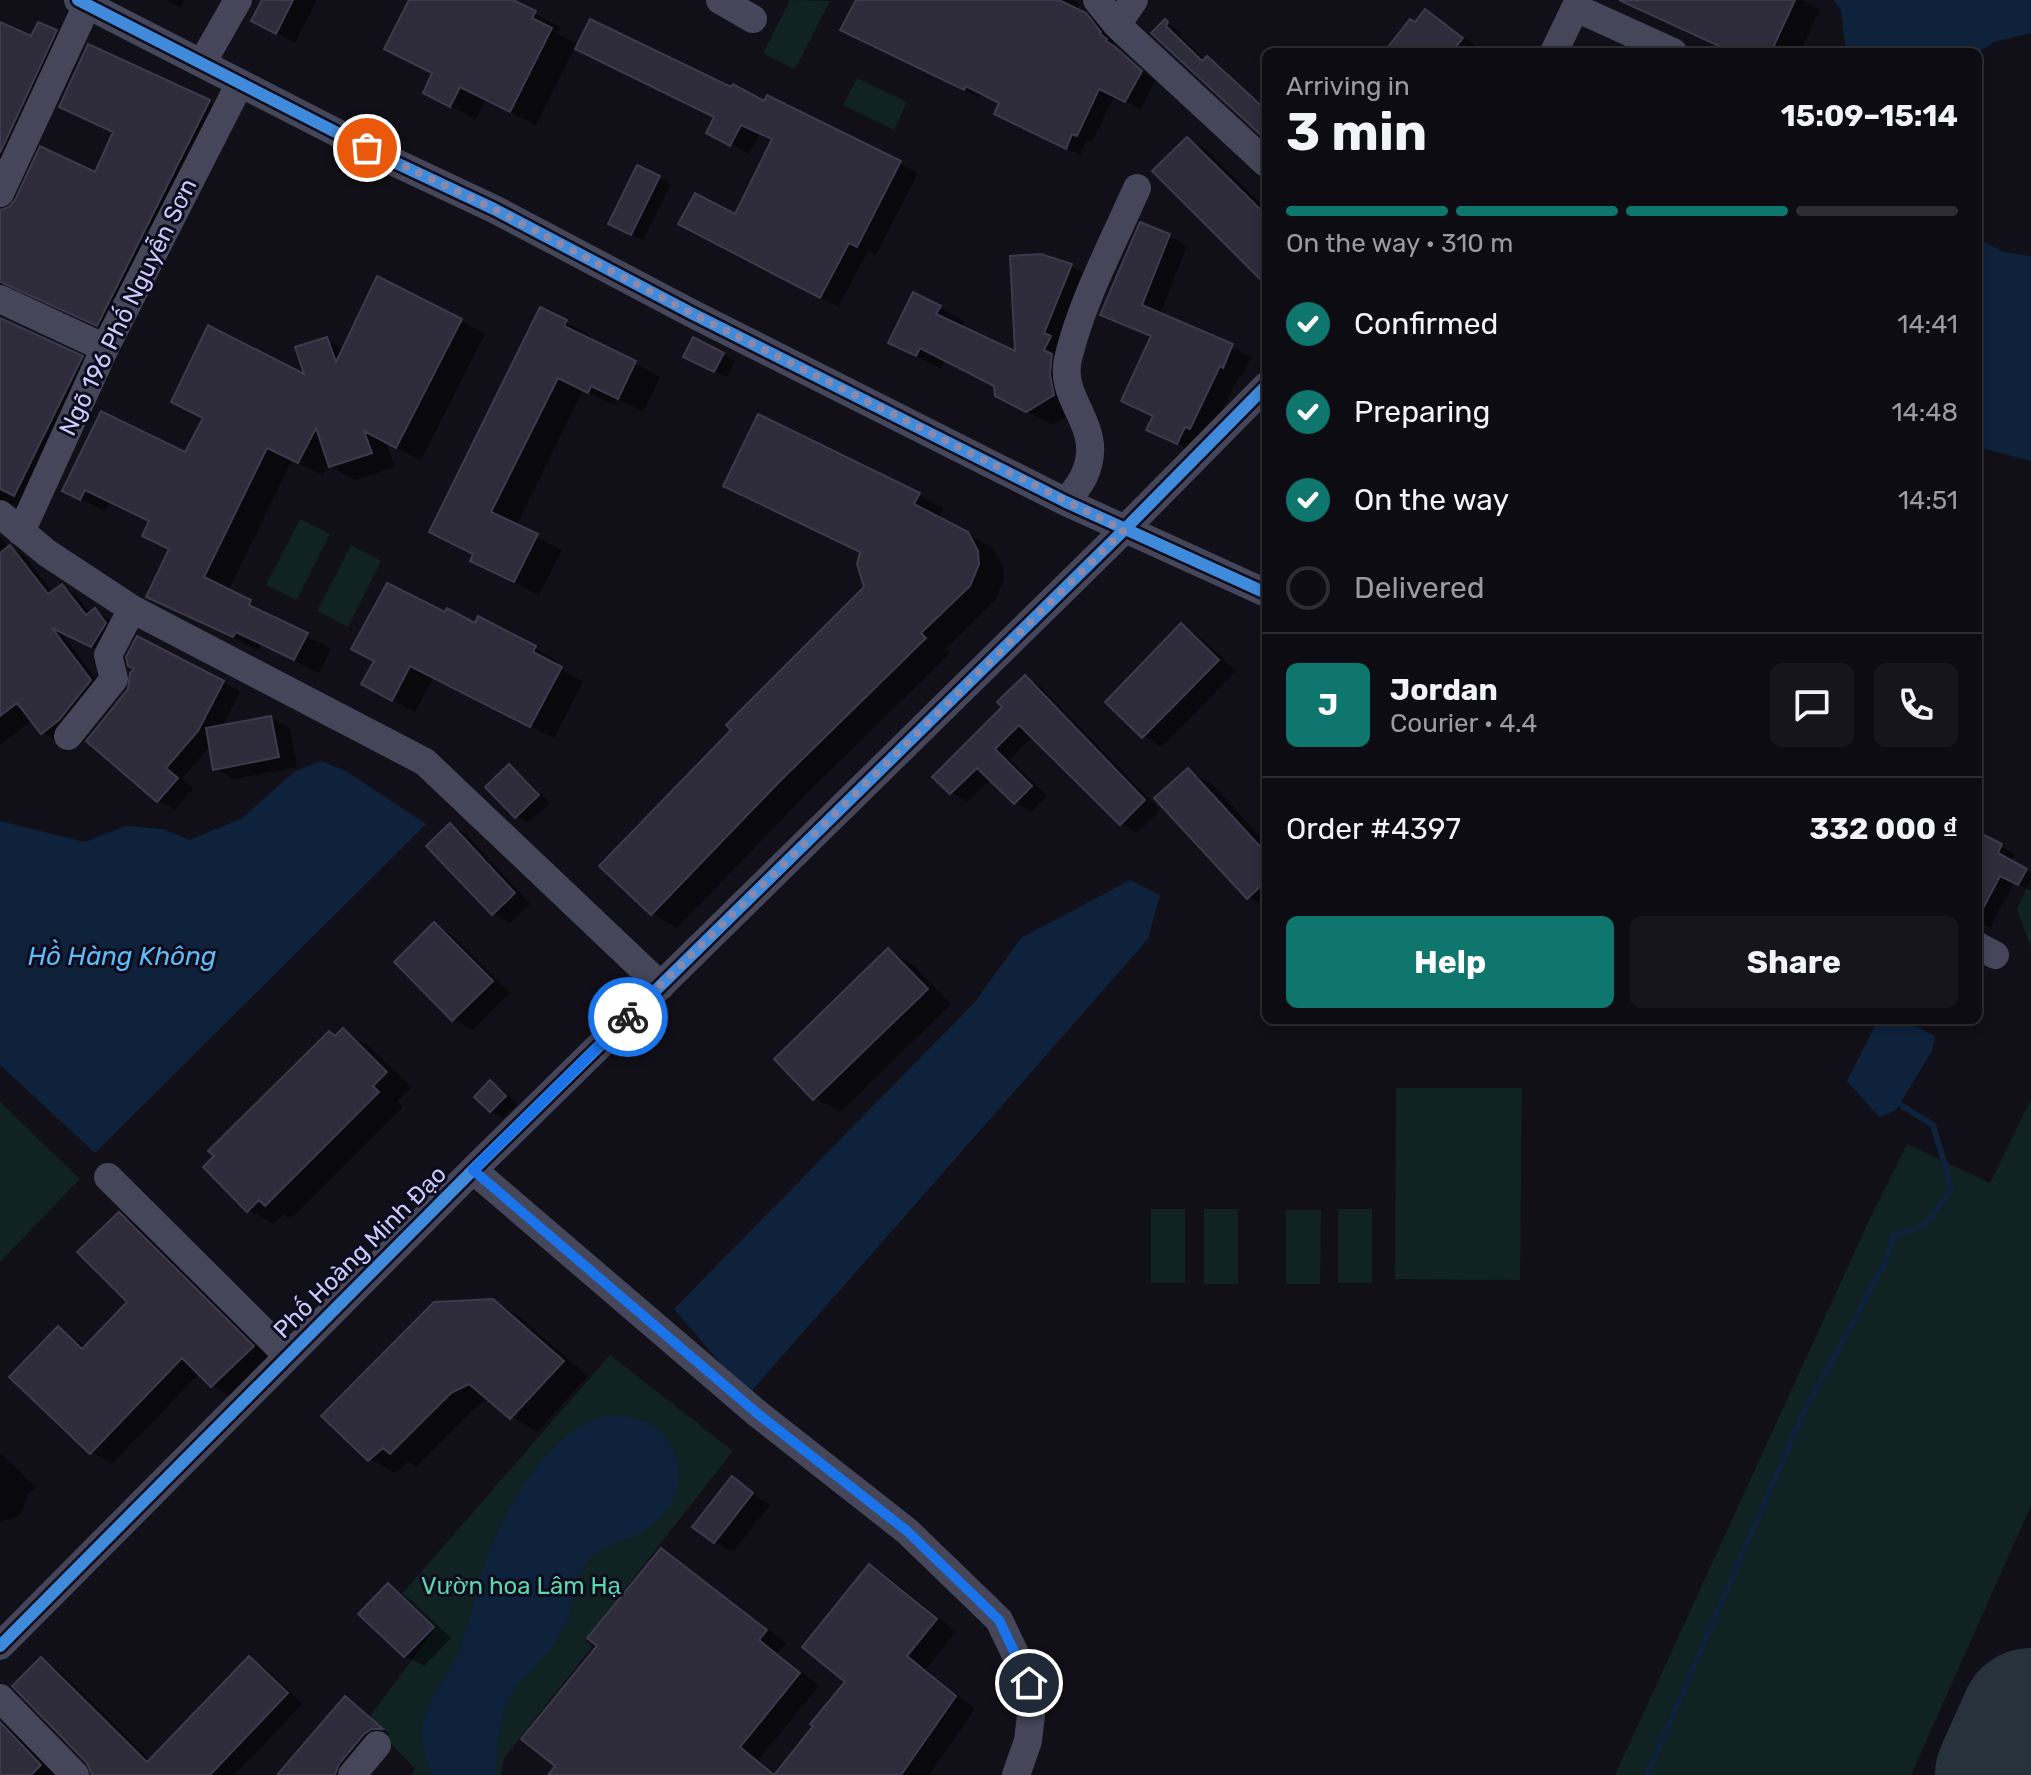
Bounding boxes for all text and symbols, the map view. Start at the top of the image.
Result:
text: Arriving in [1286,71,1410,102]
text: 15:09–15:14 [1781,98,1958,134]
text: 3 min [1286,101,1427,163]
pin [333,114,401,182]
icon: bag [345,126,389,170]
street label: Ngõ 196 Phố Nguyễn Sơn [52,173,202,440]
text: On the way · 310 m [1286,228,1513,259]
icon: check [1286,302,1330,346]
text: Confirmed [1354,306,1498,342]
text: 14:41 [1897,309,1958,340]
icon: check [1286,390,1330,434]
text: Preparing [1354,394,1490,430]
text: 14:48 [1891,397,1958,428]
icon: check [1286,478,1330,522]
text: On the way [1354,482,1509,518]
text: 14:51 [1898,485,1958,516]
text: Delivered [1354,570,1485,606]
button: chat [1770,663,1854,747]
button: phone [1874,663,1958,747]
text: Jordan [1390,672,1498,708]
text: J [1318,687,1338,723]
text: Courier · 4.4 [1390,708,1537,739]
text: Order #4397 [1286,811,1461,847]
text: 332 000 ₫ [1810,811,1958,847]
button: Help [1286,916,1614,1008]
button: Share [1630,916,1958,1008]
water label: Hồ Hàng Không [28,939,216,972]
courier [588,977,668,1057]
icon: bike [606,995,650,1039]
street label: Phố Hoàng Minh Đạo [266,1158,452,1344]
park label: Vườn hoa Lâm Hạ [421,1572,622,1600]
pin [995,1649,1063,1717]
icon: home [1007,1661,1051,1705]

